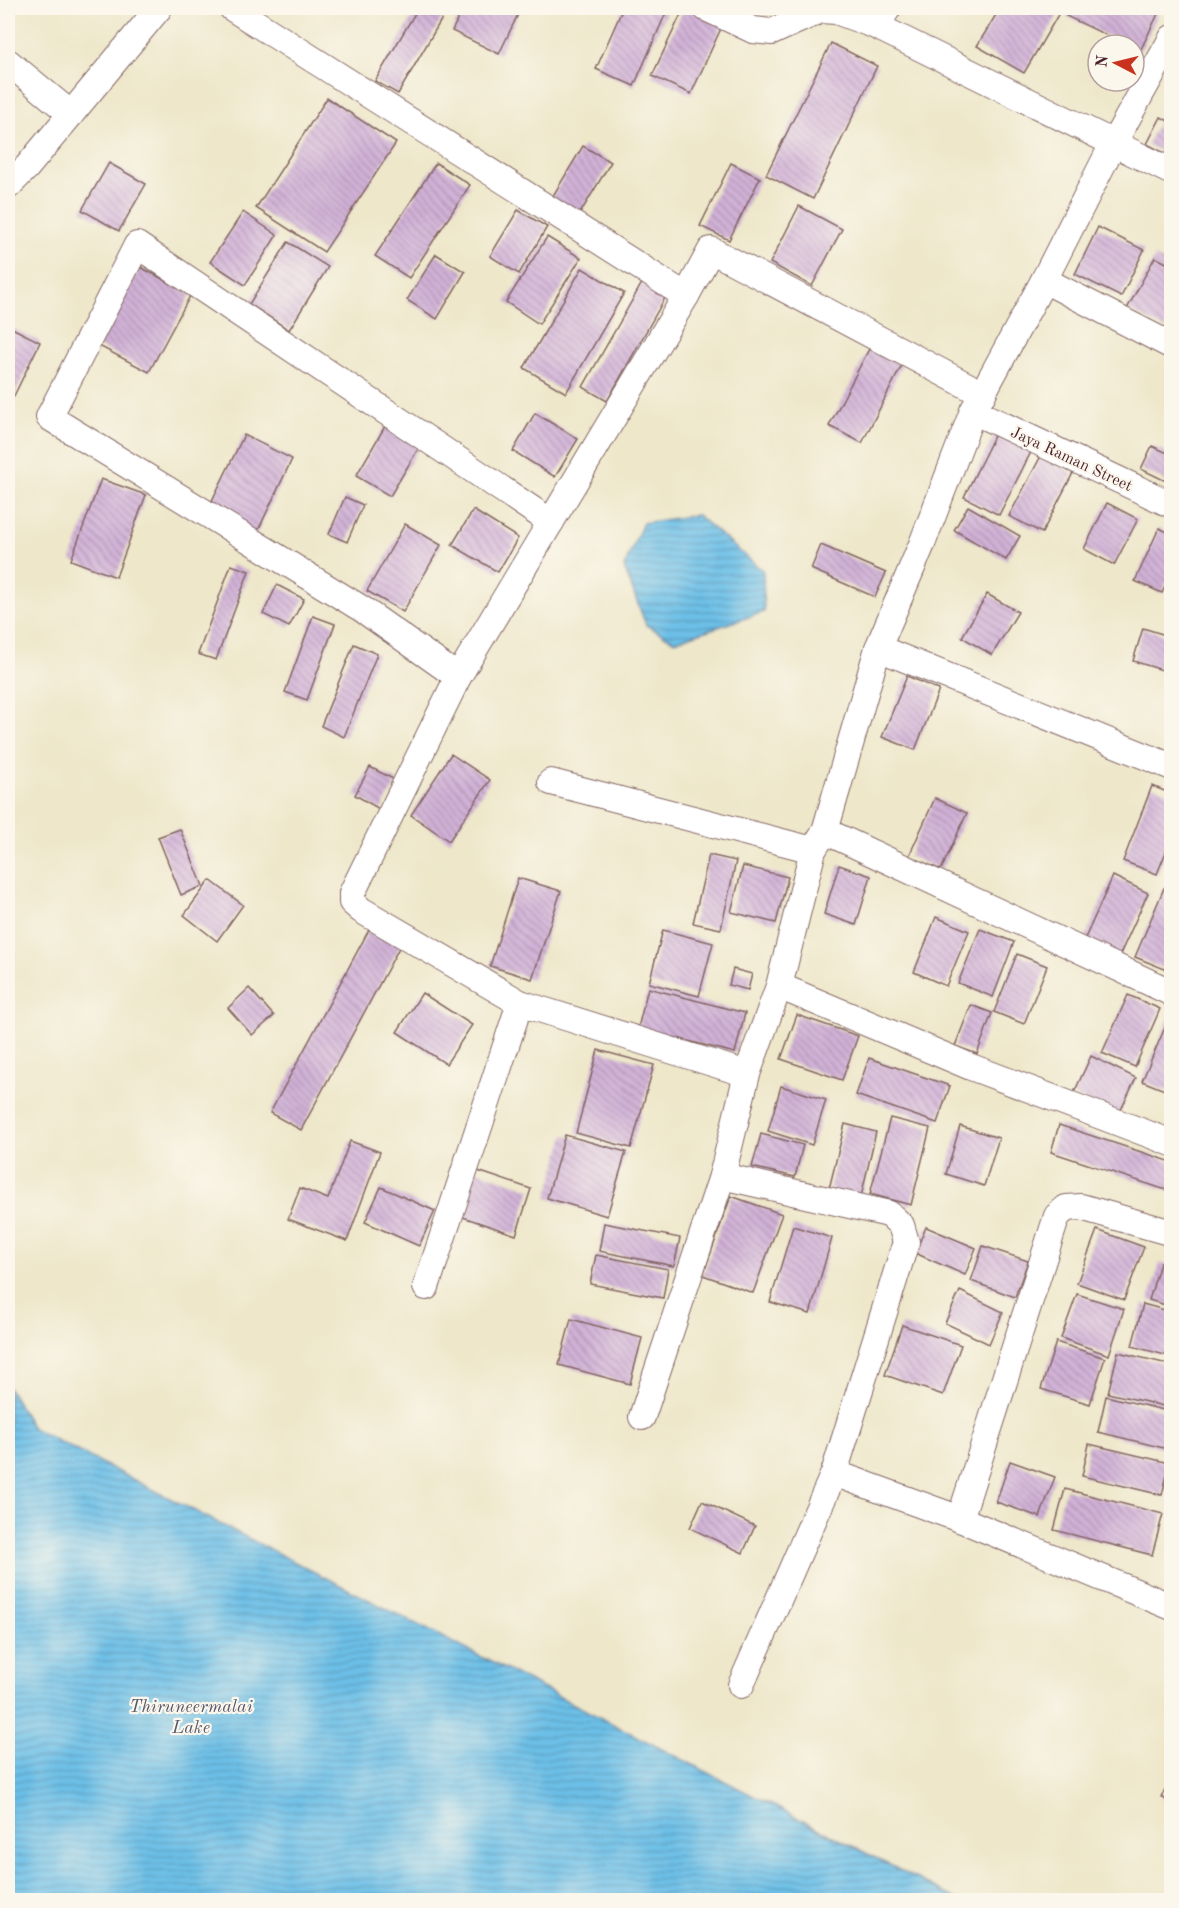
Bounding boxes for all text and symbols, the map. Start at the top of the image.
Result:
north arrow [1086,33,1146,93]
text: N [1094,54,1112,68]
street label: Jaya Raman Street [1008,425,1135,495]
water label: Thiruneermalai Lake [129,1698,253,1737]

